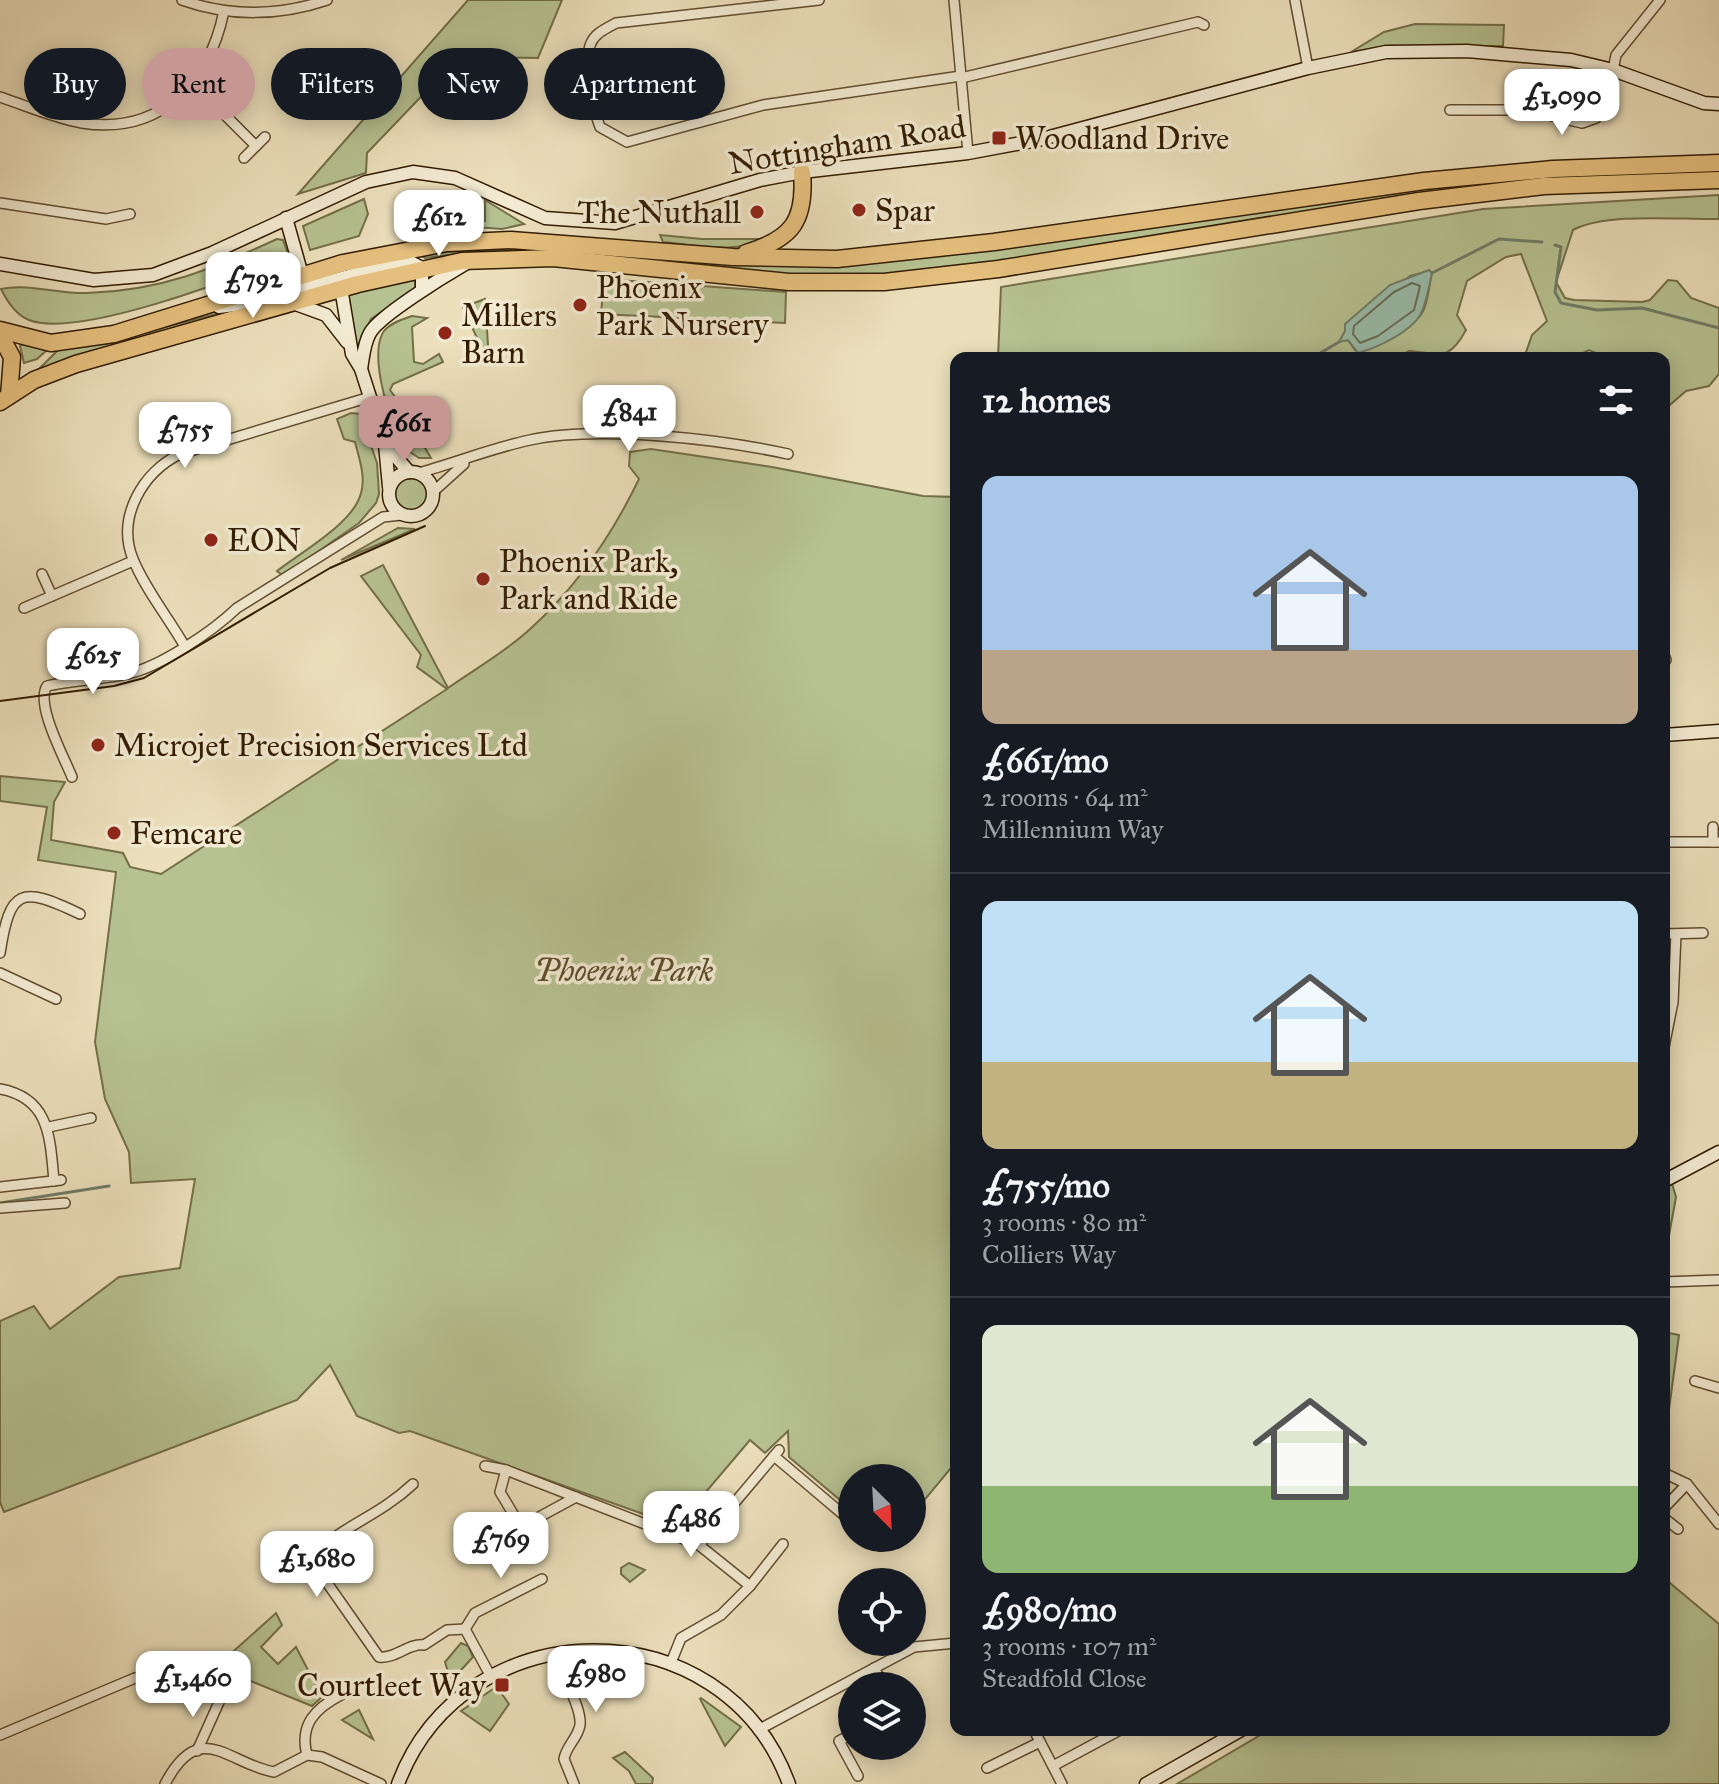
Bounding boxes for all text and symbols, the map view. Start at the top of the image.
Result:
chip: Buy [24,48,126,120]
chip: Rent [142,48,255,120]
chip: Filters [271,48,402,120]
chip: New [418,48,528,120]
chip: Apartment [544,48,725,120]
pin: £1,090 [1497,69,1627,137]
text: £1,090 [1522,79,1602,111]
street label: Nottingham Road [725,107,969,183]
place label: Woodland Drive [1015,119,1229,158]
marker: Woodland Drive [990,129,1008,147]
pin: £612 [392,190,486,258]
place label: Spar [875,191,935,230]
place label: The Nuthall [578,193,741,232]
text: £612 [412,200,466,232]
marker: Spar [850,201,868,219]
marker: The Nuthall [748,203,766,221]
pin: £792 [206,252,300,320]
text: £792 [224,262,282,294]
place label: Phoenix Park Nursery [596,268,769,344]
place label: Millers Barn [461,296,557,372]
marker: Phoenix Park Nursery [571,296,589,314]
marker: Millers Barn [436,324,454,342]
icon: filters [1594,378,1638,422]
text: 12 homes [982,380,1111,421]
pin: £841 [582,385,676,453]
text: £841 [601,395,657,427]
pin: £661 [357,396,451,464]
pin: £755 [138,402,232,470]
text: £661 [377,406,431,438]
text: £755 [157,412,213,444]
place label: EON [227,521,301,560]
icon: home [1238,528,1382,672]
marker: EON [202,531,220,549]
place label: Phoenix Park, Park and Ride [499,542,678,618]
marker: Phoenix Park, Park and Ride [474,570,492,588]
pin: £625 [46,628,140,696]
text: £625 [65,638,121,670]
place label: Microjet Precision Services Ltd [114,726,528,765]
marker: Microjet Precision Services Ltd [89,736,107,754]
text: £661/mo [982,740,1109,781]
text: 2 rooms · 64 m² [982,781,1148,813]
text: Millennium Way [982,813,1163,845]
place label: Femcare [130,814,242,853]
marker: Femcare [105,824,123,842]
park label: Phoenix Park [534,951,714,990]
icon: home [1238,953,1382,1097]
text: £755/mo [982,1165,1110,1206]
text: 3 rooms · 80 m² [982,1206,1146,1238]
text: Colliers Way [982,1238,1116,1270]
icon: home [1238,1377,1382,1521]
north arrow [838,1464,926,1552]
map controls [838,1464,926,1760]
pin: £486 [644,1491,738,1559]
text: £486 [661,1501,721,1533]
pin: £769 [454,1512,548,1580]
text: £769 [471,1522,531,1554]
pin: £1,680 [252,1531,382,1599]
text: £1,680 [278,1541,356,1573]
button: locate [838,1568,926,1656]
text: £980/mo [982,1589,1117,1630]
text: 3 rooms · 107 m² [982,1630,1157,1662]
pin: £980 [549,1646,643,1714]
pin: £1,460 [128,1651,258,1719]
text: £980 [565,1656,627,1688]
text: £1,460 [154,1661,232,1693]
text: Steadfold Close [982,1662,1147,1694]
place label: Courtleet Way [297,1666,487,1705]
button: layers [838,1672,926,1760]
marker: Courtleet Way [493,1676,511,1694]

